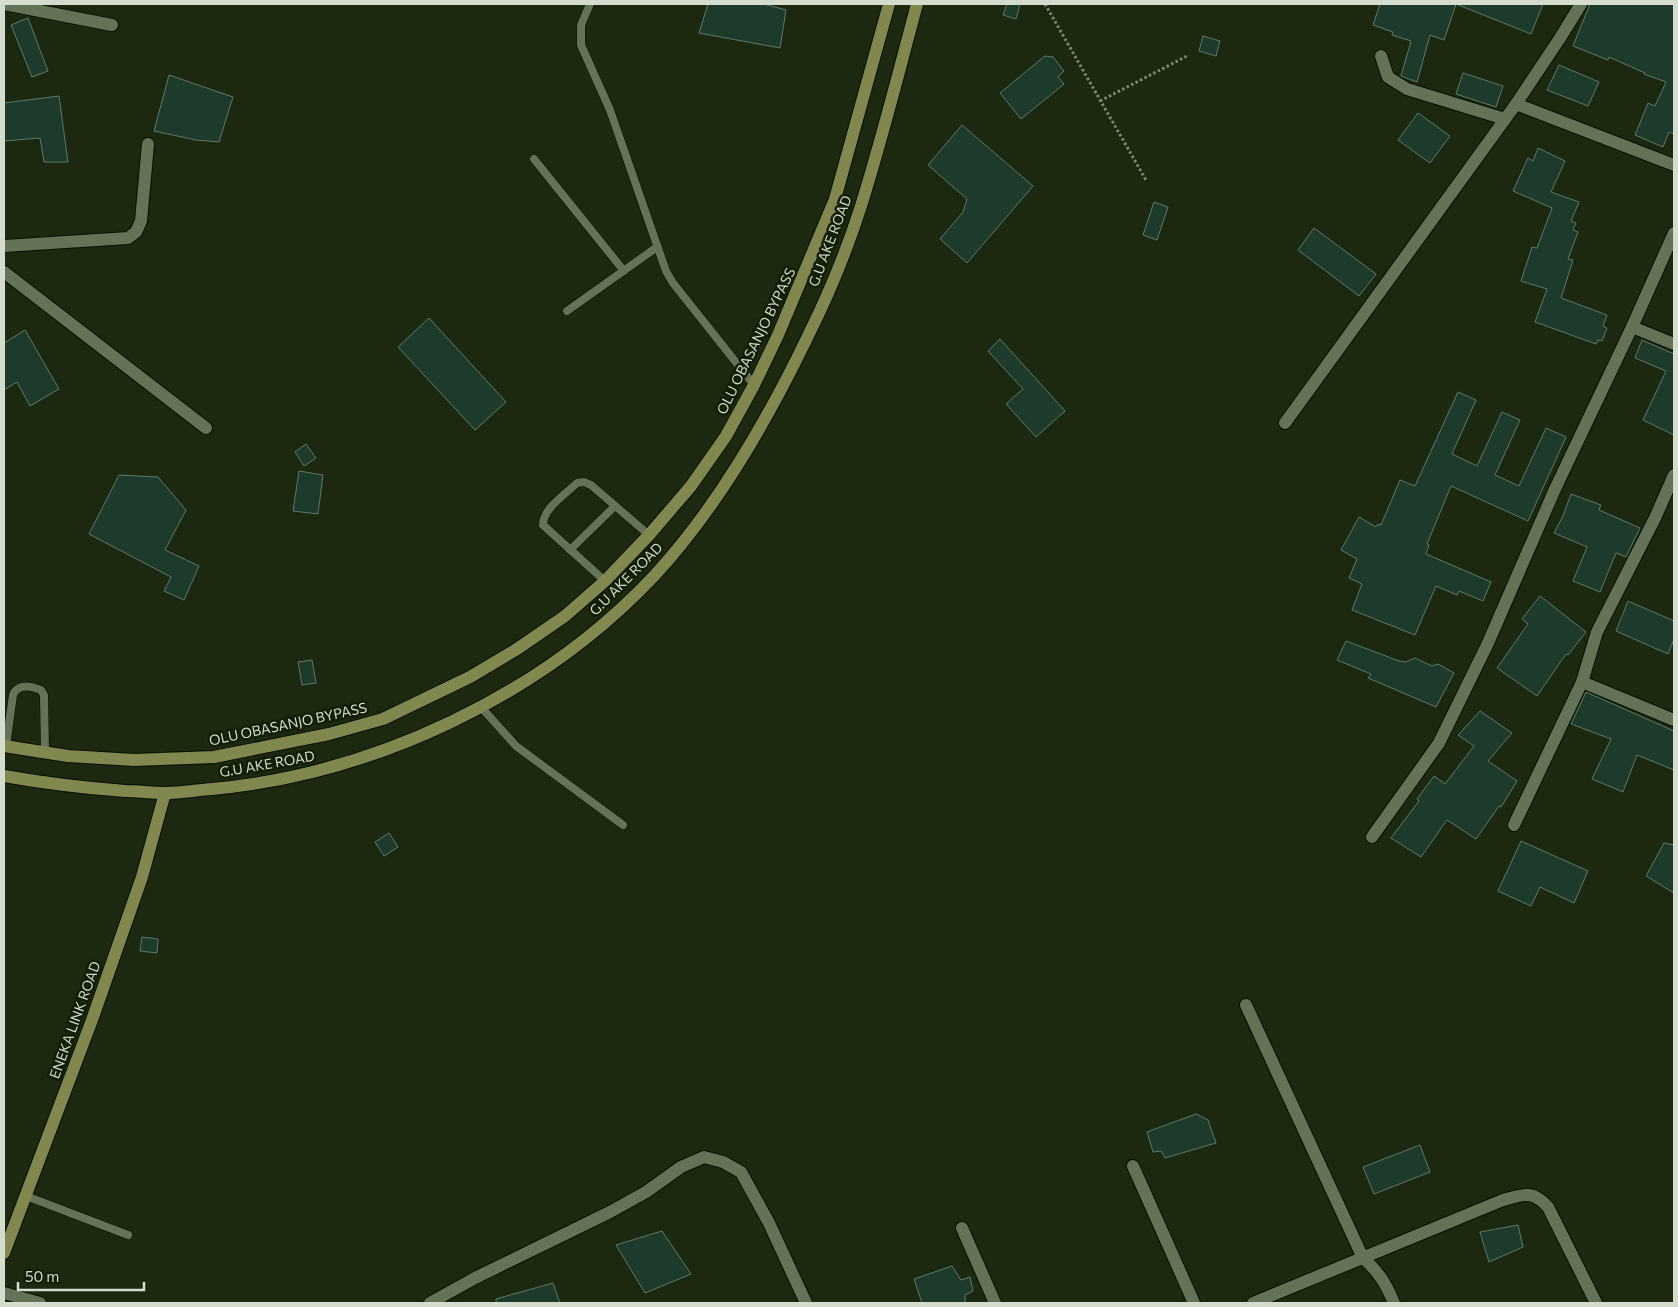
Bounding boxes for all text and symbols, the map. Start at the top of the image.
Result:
street label: G.U AKE ROAD [804,193,855,289]
street label: OLU OBASANJO BYPASS [713,265,798,417]
street label: G.U AKE ROAD [586,539,666,619]
street label: OLU OBASANJO BYPASS [207,698,368,749]
street label: G.U AKE ROAD [218,747,316,780]
street label: ENEKA LINK ROAD [45,959,104,1081]
scale bar [18,1260,144,1292]
text: 50 m [25,1267,59,1285]

